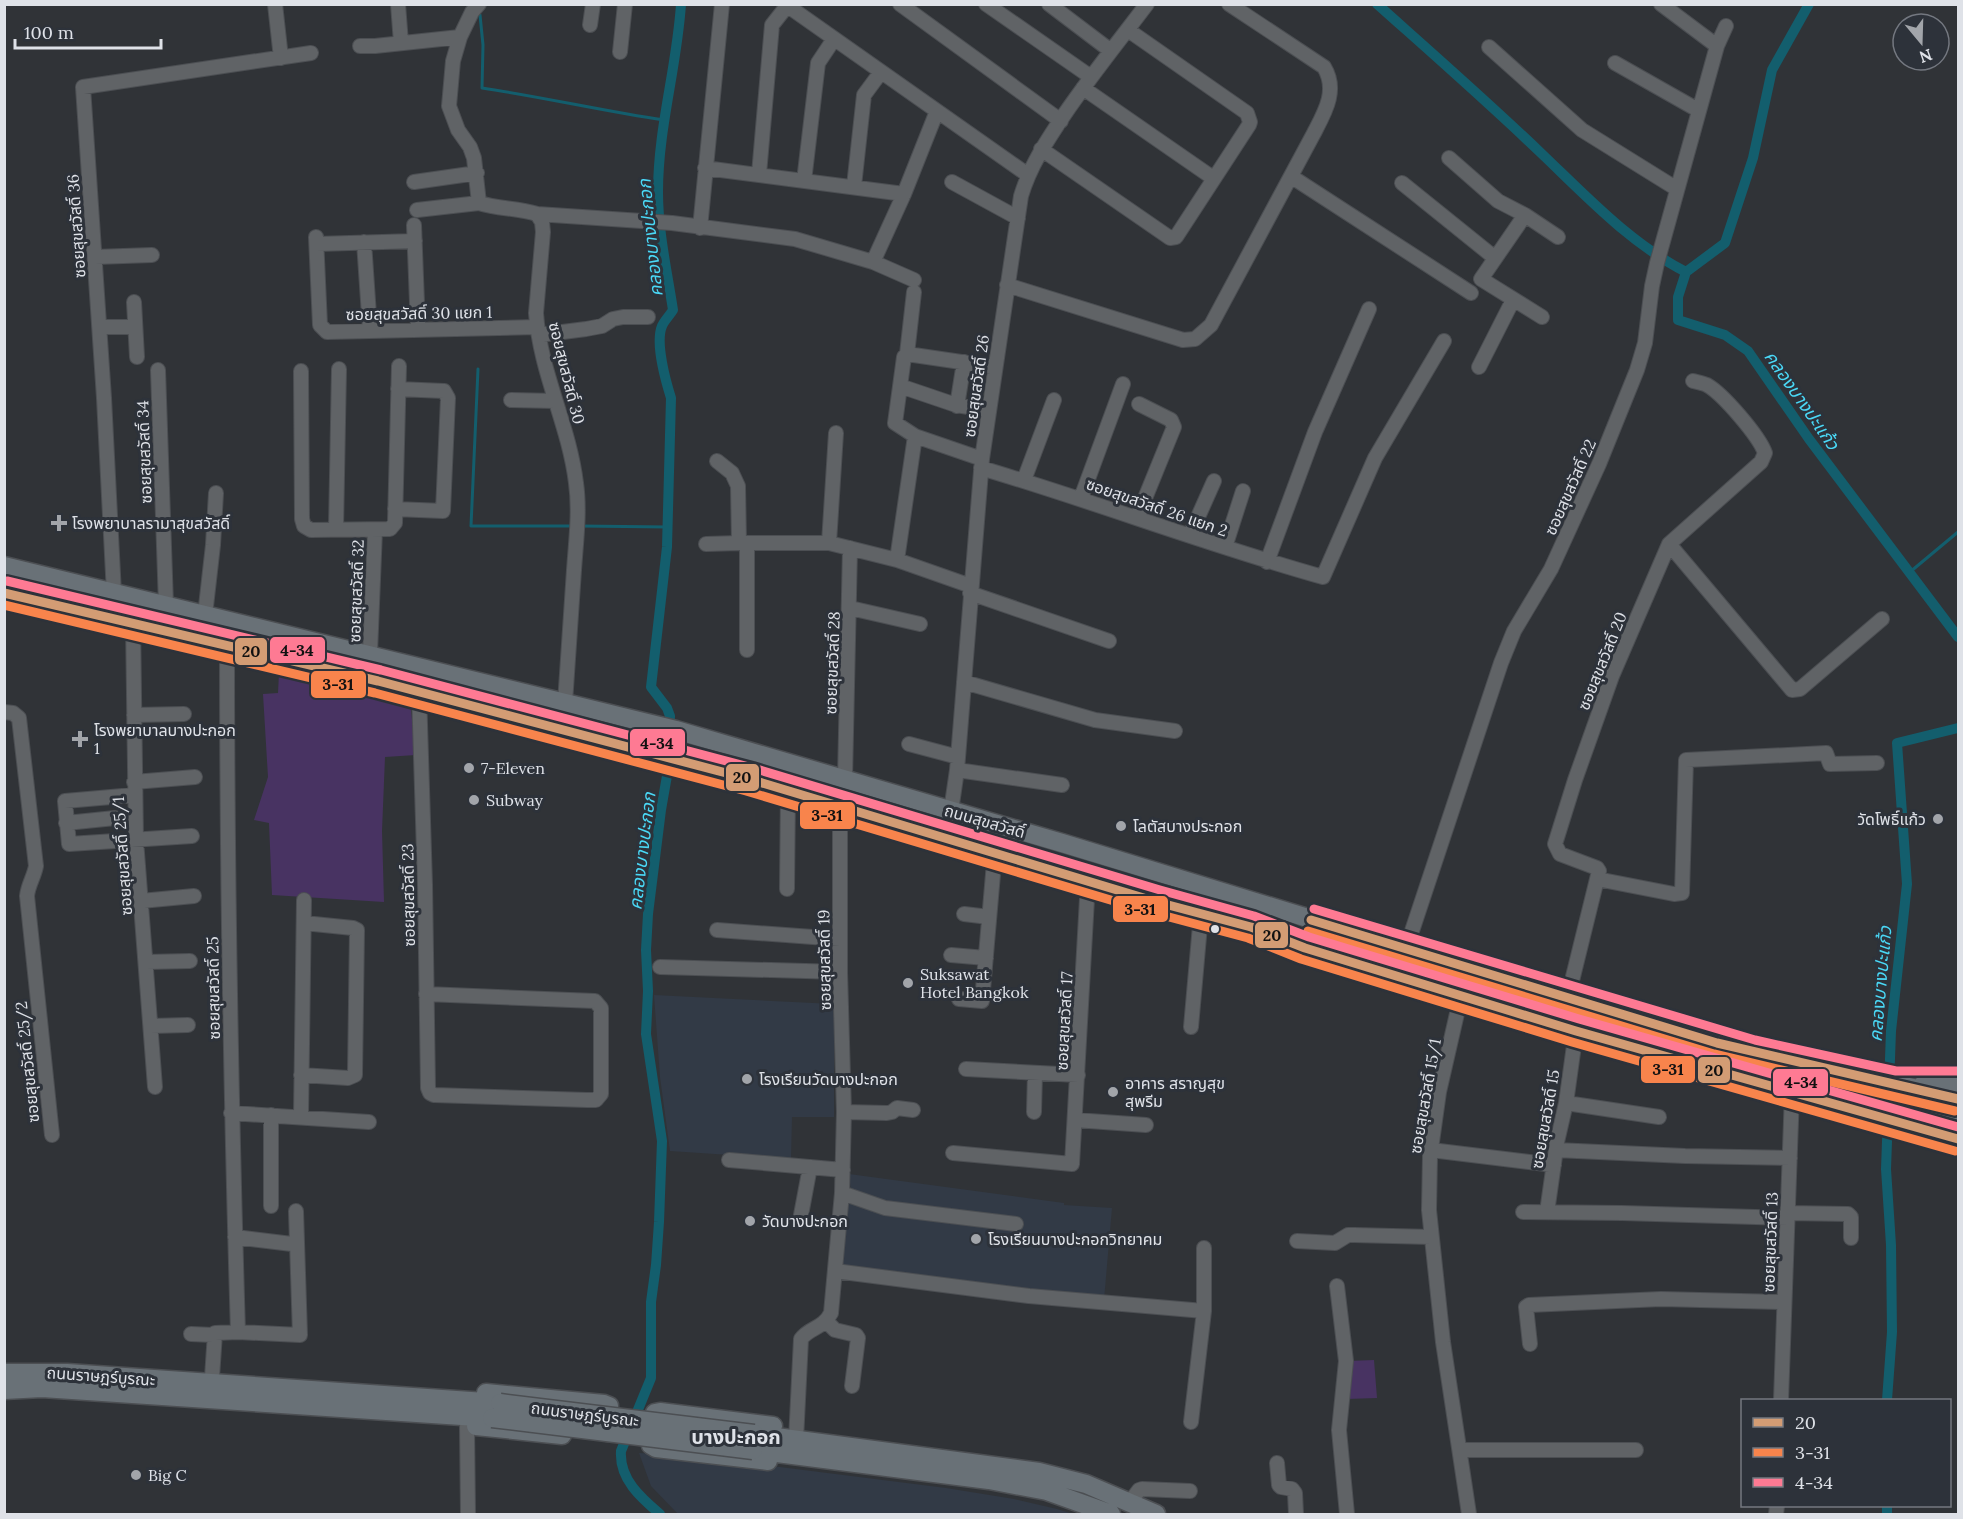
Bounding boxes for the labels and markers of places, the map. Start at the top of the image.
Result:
place label: โรงพยาบาลรามาสุขสวัสดิ์ [72,513,230,533]
marker: โรงพยาบาลรามาสุขสวัสดิ์ [50,514,68,532]
place label: โรงพยาบาลบางปะกอก 1 [94,720,236,758]
marker: โรงพยาบาลบางปะกอก 1 [71,730,89,748]
place label: 7-Eleven [481,758,545,778]
marker: 7-Eleven [462,761,476,775]
place label: Subway [486,790,544,810]
marker: Subway [467,793,481,807]
place label: วัดโพธิ์แก้ว [1857,809,1926,829]
marker: วัดโพธิ์แก้ว [1931,812,1945,826]
place label: โลตัสบางประกอก [1133,816,1242,836]
marker: โลตัสบางประกอก [1114,819,1128,833]
unlabelled marker [1209,923,1221,935]
place label: Suksawat Hotel Bangkok [920,964,1029,1002]
marker: Suksawat Hotel Bangkok [901,976,915,990]
place label: โรงเรียนวัดบางปะกอก [759,1069,898,1089]
marker: โรงเรียนวัดบางปะกอก [740,1072,754,1086]
place label: อาคาร สราญสุข สุพรีม [1125,1073,1225,1111]
marker: อาคาร สราญสุข สุพรีม [1106,1085,1120,1099]
place label: วัดบางปะกอก [762,1211,848,1231]
marker: วัดบางปะกอก [743,1214,757,1228]
place label: โรงเรียนบางปะกอกวิทยาคม [988,1229,1162,1249]
marker: โรงเรียนบางปะกอกวิทยาคม [969,1232,983,1246]
place label: Big C [148,1465,187,1485]
marker: Big C [129,1468,143,1482]

